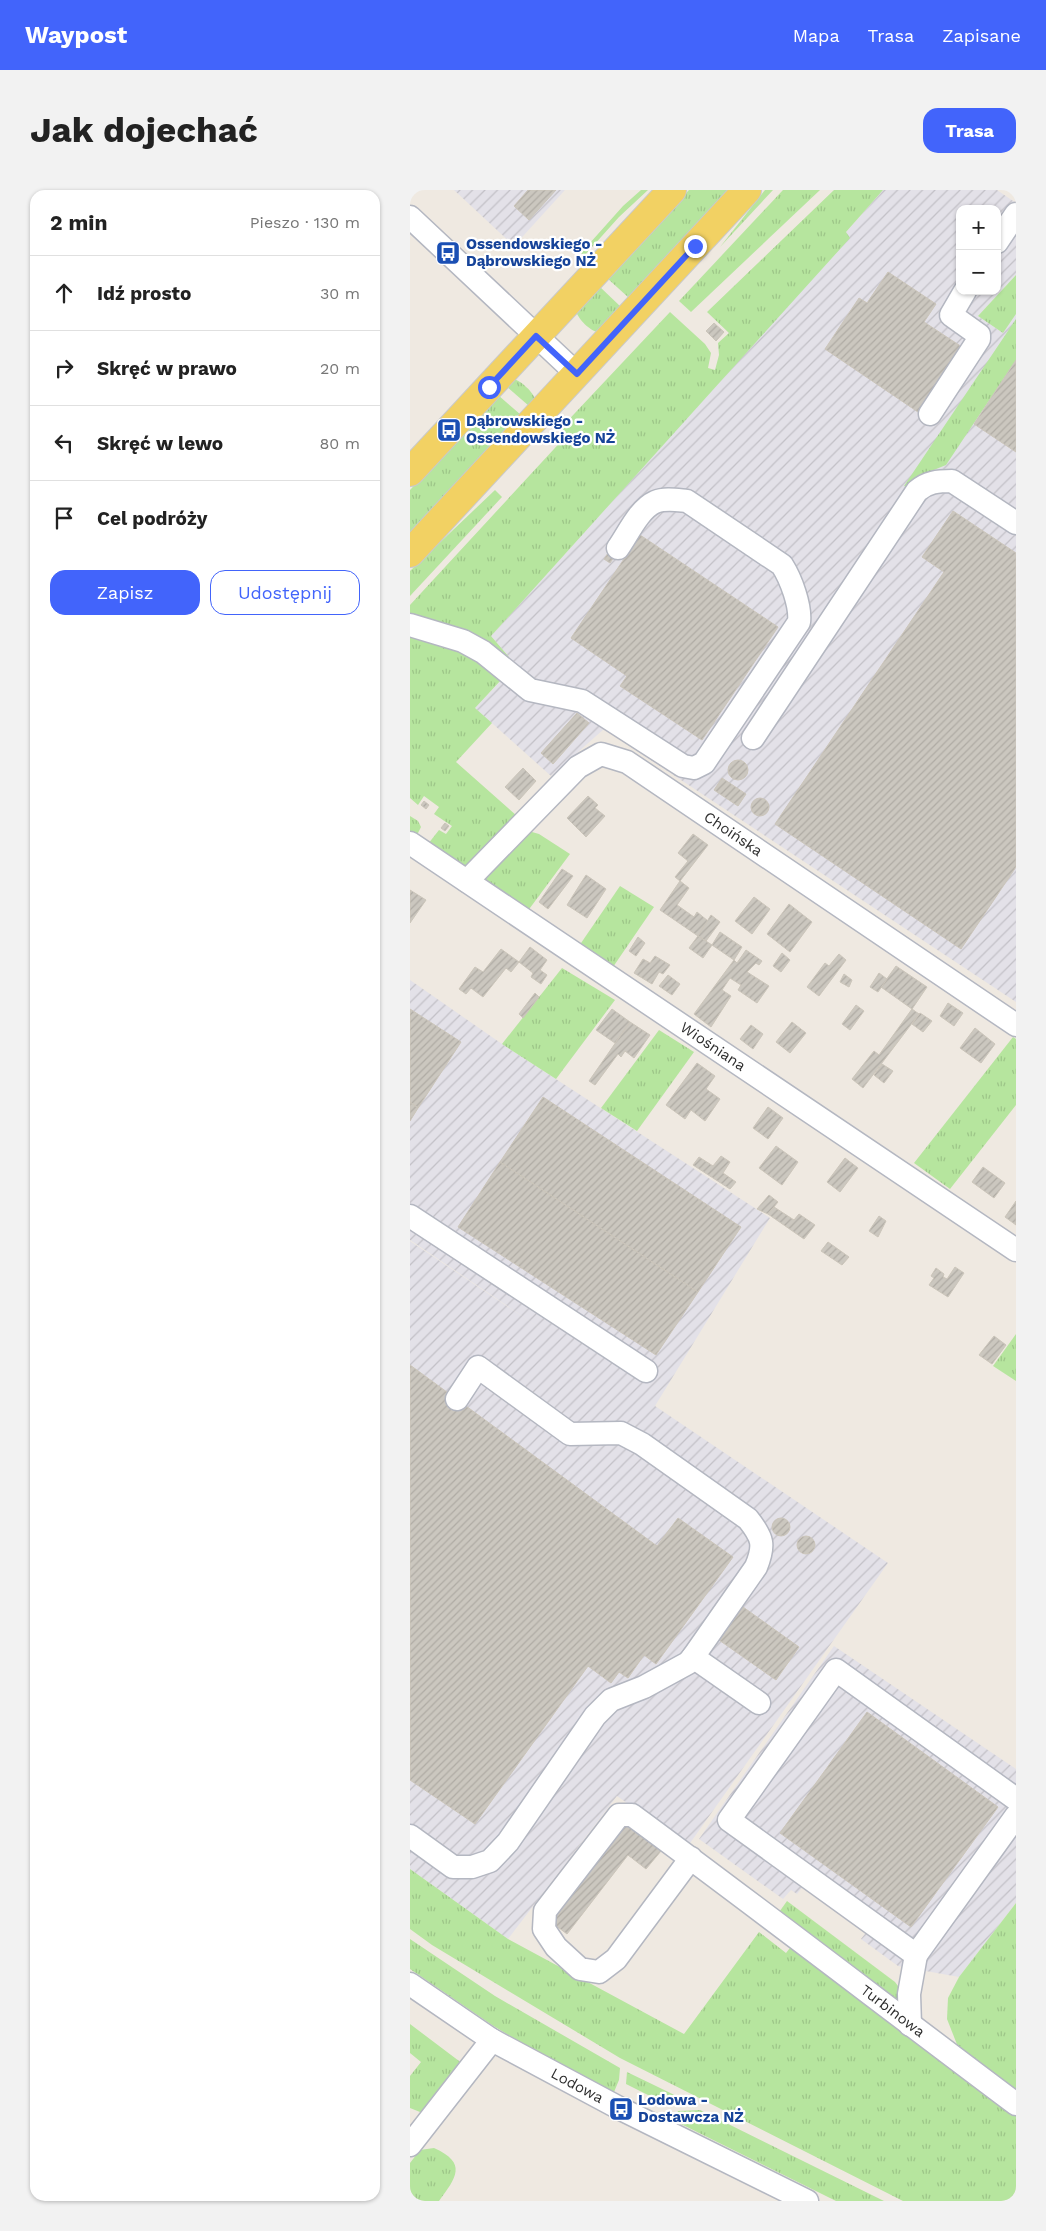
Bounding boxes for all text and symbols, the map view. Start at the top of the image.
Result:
text: Waypost [25,21,127,49]
text: Mapa [793,25,840,46]
text: Trasa [868,25,914,46]
text: Zapisane [942,25,1021,46]
button: Trasa [923,108,1016,153]
text: Jak dojechać [30,109,258,151]
map controls [956,205,1001,295]
button: + [956,205,1001,250]
text: 2 min [50,210,107,235]
text: Pieszo · 130 m [250,213,360,232]
place label: Ossendowskiego - Dąbrowskiego NŻ [466,235,603,270]
route end [684,235,707,258]
bus stop icon: Ossendowskiego - Dąbrowskiego NŻ [435,240,461,266]
button: − [956,250,1001,295]
icon: ahead [50,279,78,307]
text: Idź prosto [97,282,191,305]
text: 30 m [320,284,360,303]
icon: right [50,354,78,382]
text: Skręć w prawo [97,357,237,380]
text: 20 m [320,359,360,378]
route start [478,376,501,399]
place label: Dąbrowskiego - Ossendowskiego NŻ [466,412,616,447]
bus stop icon: Dąbrowskiego - Ossendowskiego NŻ [436,417,462,443]
icon: left [50,429,78,457]
text: Skręć w lewo [97,432,223,455]
text: 80 m [319,434,360,453]
icon: arrive [50,504,78,532]
text: Cel podróży [97,507,207,530]
button: Zapisz [50,570,200,615]
button: Udostępnij [210,570,360,615]
street label: Choińska [701,808,766,860]
street label: Wiośniana [677,1018,750,1075]
street label: Turbinowa [857,1981,929,2041]
street label: Lodowa [548,2064,607,2107]
place label: Lodowa - Dostawcza NŻ [638,2091,744,2126]
bus stop icon: Lodowa - Dostawcza NŻ [608,2096,634,2122]

